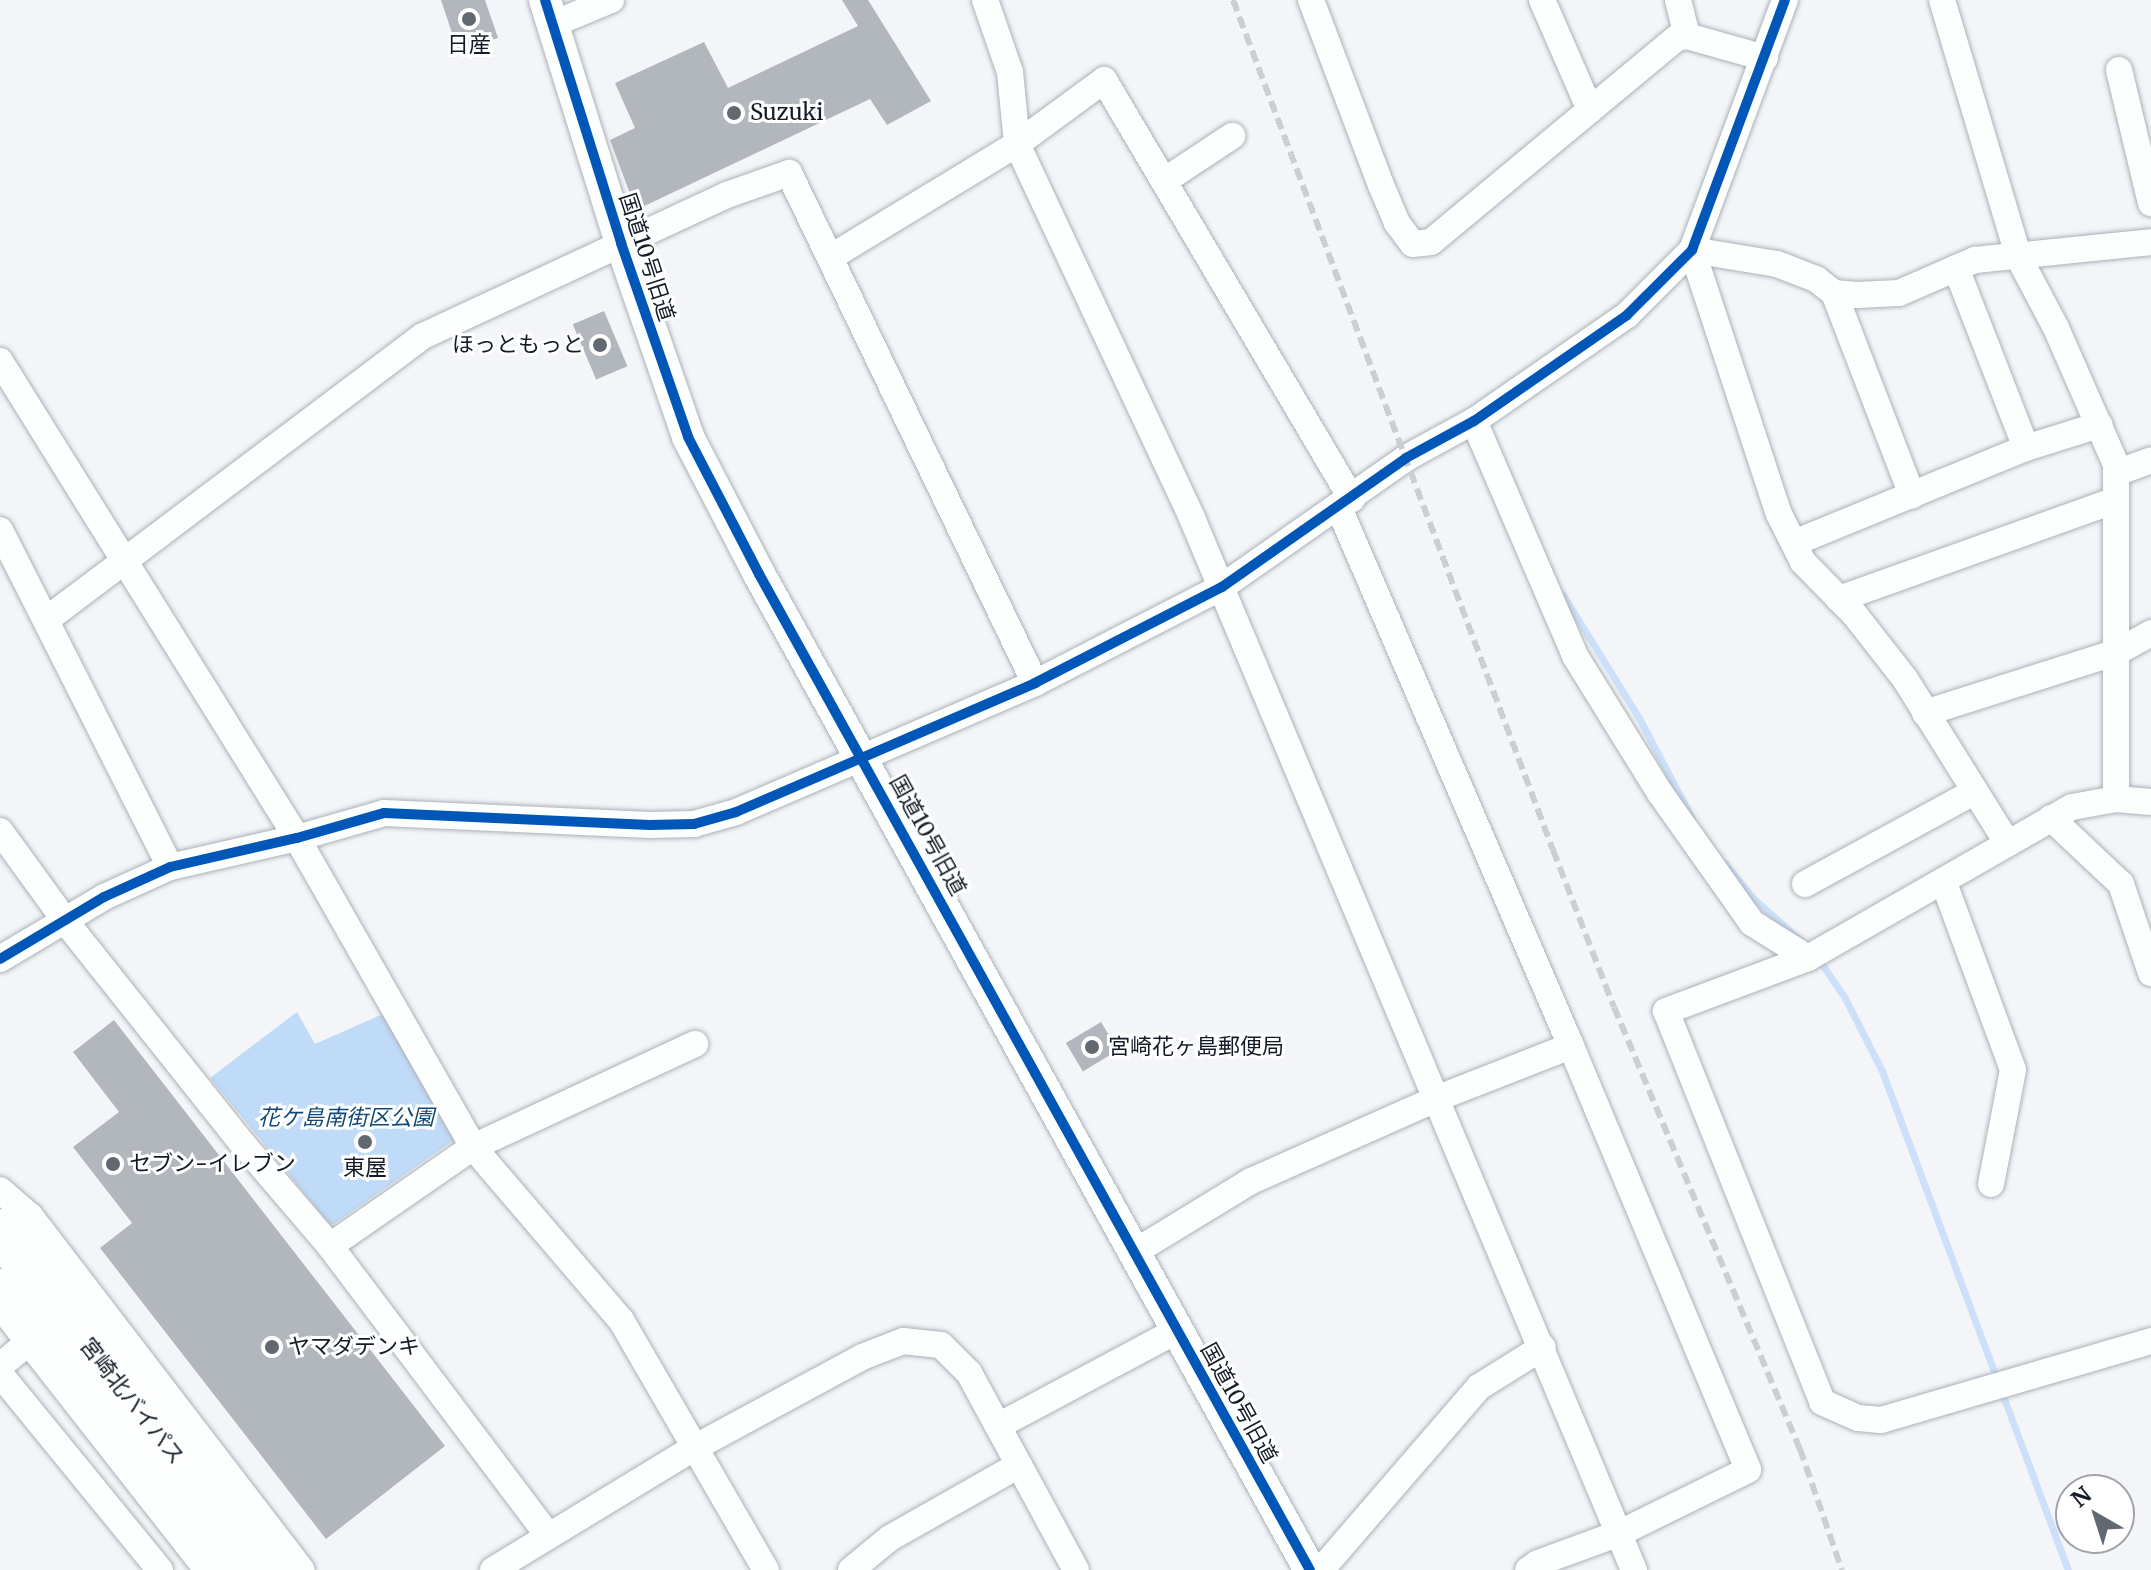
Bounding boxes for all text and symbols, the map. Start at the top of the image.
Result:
marker: 日産 [460,10,478,28]
place label: 日産 [447,32,491,58]
place label: Suzuki [750,100,823,126]
marker: Suzuki [725,104,743,122]
street label: 国道10号旧道 [614,190,680,324]
place label: ほっともっと [452,332,584,358]
marker: ほっともっと [591,336,609,354]
street label: 国道10号旧道 [884,770,972,900]
place label: 宮崎花ヶ島郵便局 [1108,1034,1284,1060]
marker: 宮崎花ヶ島郵便局 [1083,1038,1101,1056]
park label: 花ケ島南街区公園 [258,1105,434,1131]
marker: 東屋 [356,1133,374,1151]
place label: セブン-イレブン [129,1151,296,1177]
marker: セブン-イレブン [104,1155,122,1173]
place label: 東屋 [343,1155,387,1181]
street label: 宮崎北バイパス [74,1332,190,1470]
place label: ヤマダデンキ [288,1334,420,1360]
marker: ヤマダデンキ [263,1338,281,1356]
street label: 国道10号旧道 [1195,1338,1283,1468]
north arrow [2055,1474,2135,1554]
text: N [2066,1481,2097,1513]

